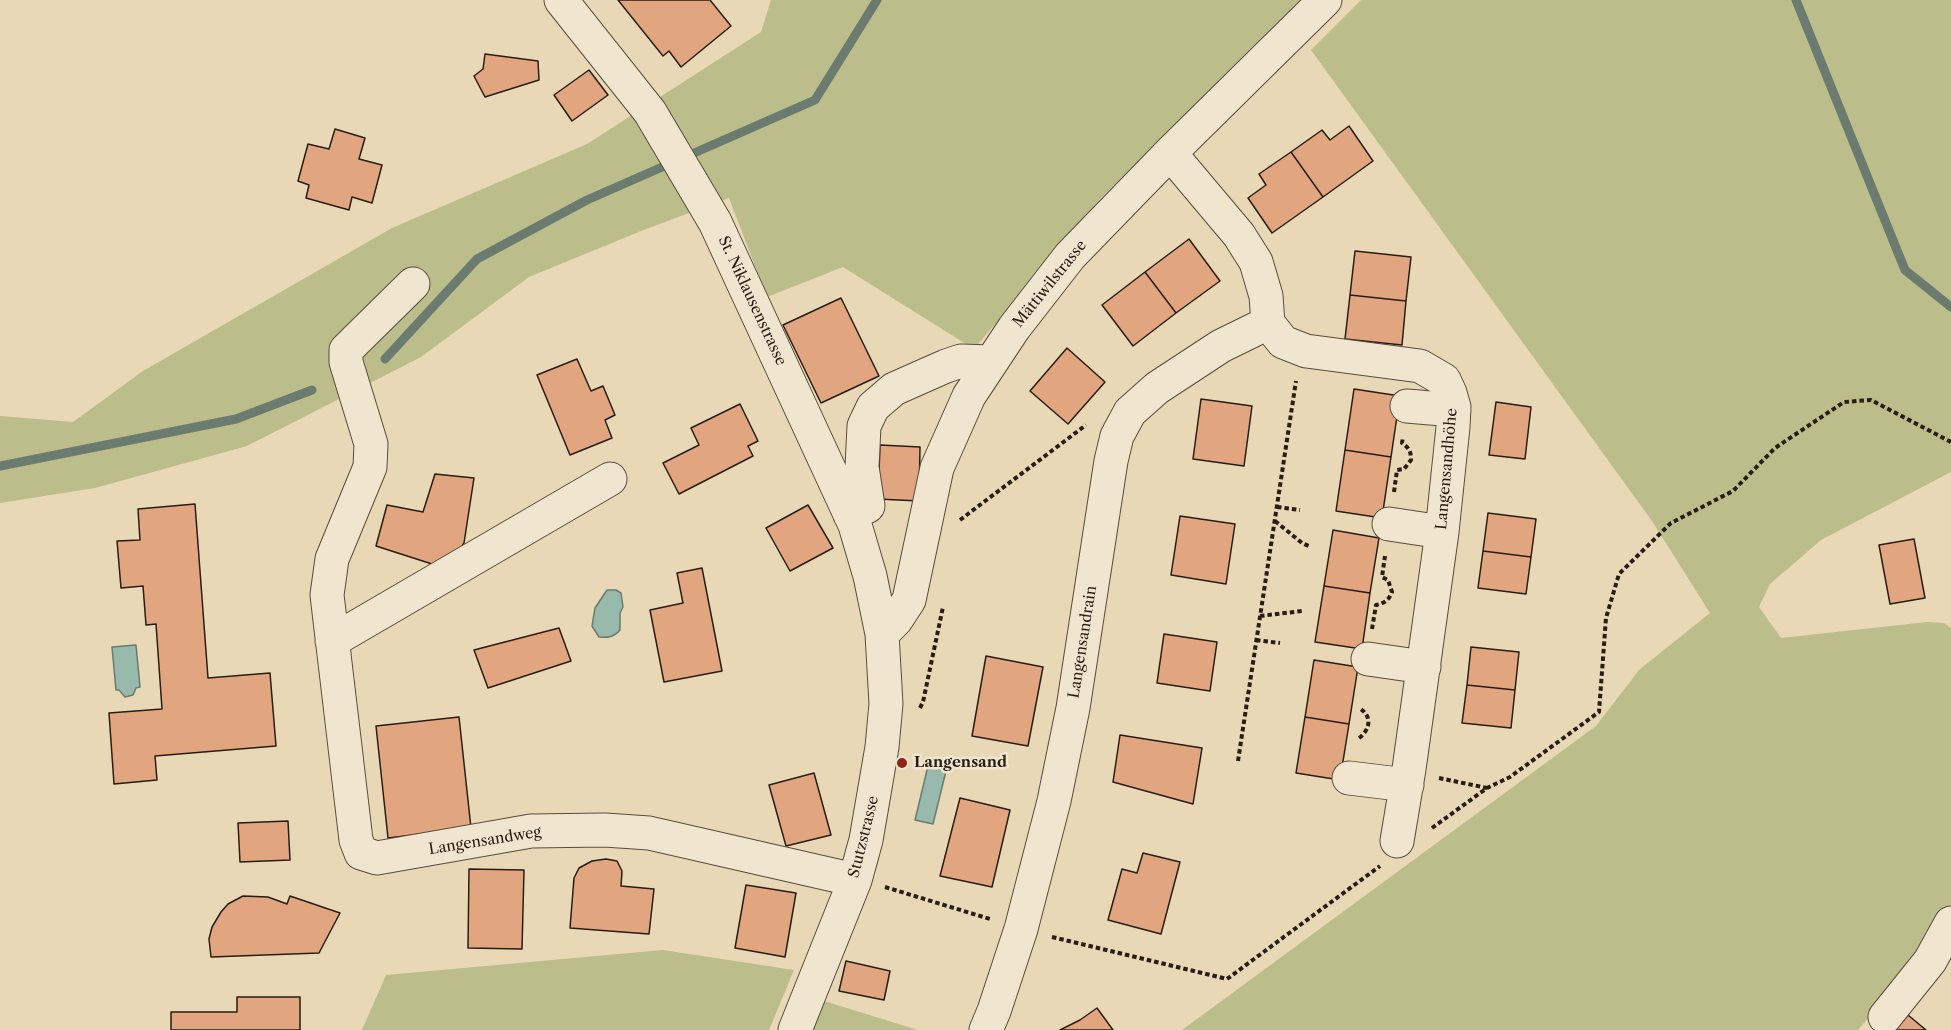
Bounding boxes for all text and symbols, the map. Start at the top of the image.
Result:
street label: St. Niklausenstrasse [714,233,790,369]
street label: Mättiwilstrasse [1009,237,1091,331]
street label: Langensandhöhe [1433,407,1461,531]
street label: Langensandrain [1065,584,1101,700]
place label: Langensand [914,754,1007,772]
marker: Langensand [895,756,909,770]
street label: Stutzstrasse [845,794,883,880]
street label: Langensandweg [427,823,543,859]

